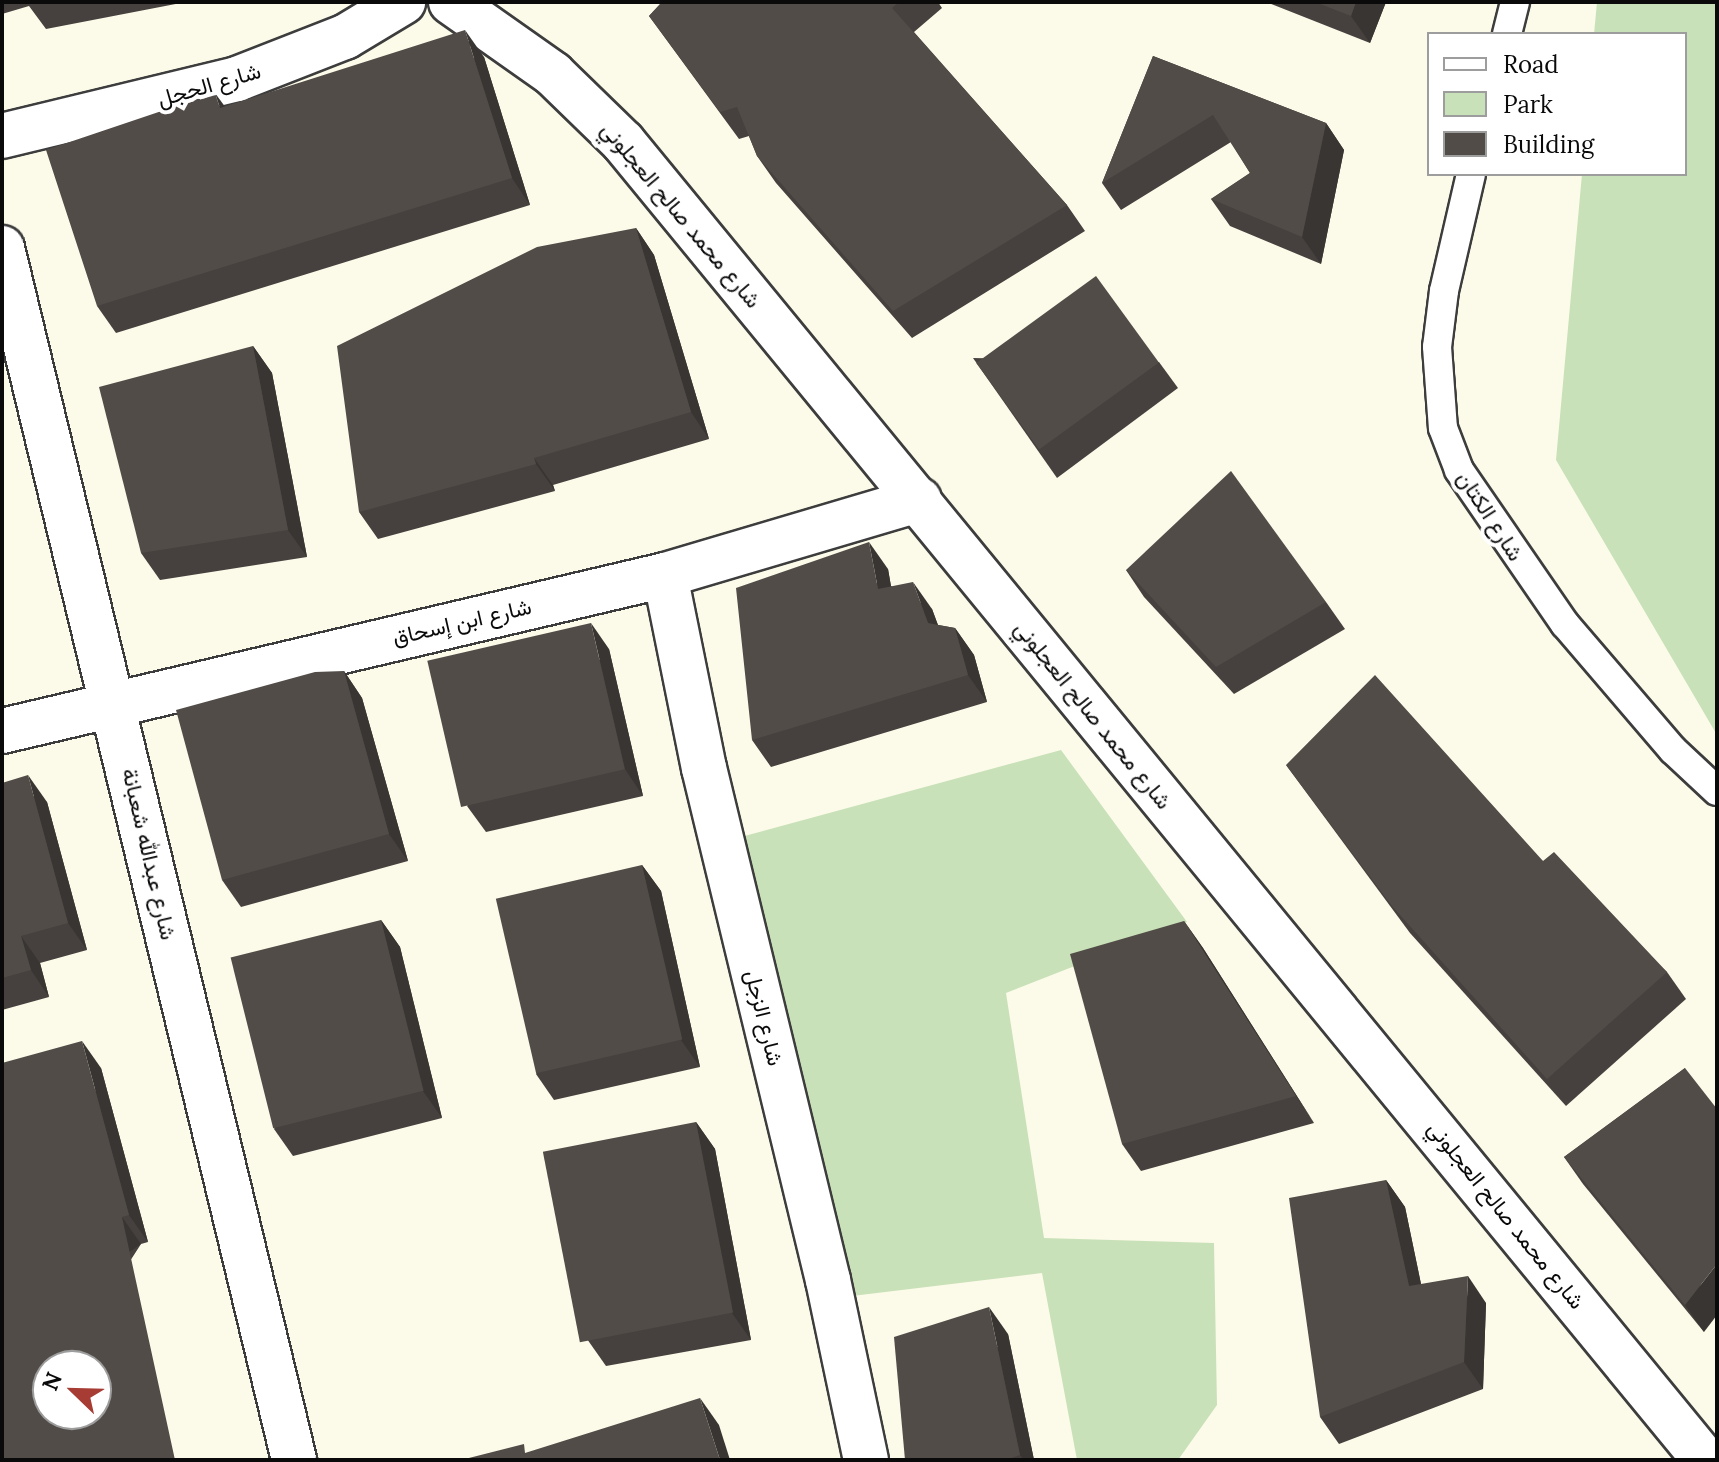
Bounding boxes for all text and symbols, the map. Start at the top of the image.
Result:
legend [1427,32,1687,176]
text: Road [1503,49,1559,80]
street label: شارع الحجل [154,58,264,112]
text: Park [1503,89,1553,120]
street label: شارع محمد صالح العجلوني [595,117,767,313]
text: Building [1503,129,1594,160]
street label: شارع الكتان [1451,466,1529,566]
street label: شارع ابن إسحاق [390,593,534,651]
street label: شارع محمد صالح العجلوني [1009,616,1177,814]
street label: شارع عبدالله شعبانة [116,766,182,942]
street label: شارع الزجل [739,967,789,1069]
street label: شارع محمد صالح العجلوني [1422,1116,1590,1314]
north arrow [32,1350,112,1430]
text: N [36,1368,68,1395]

